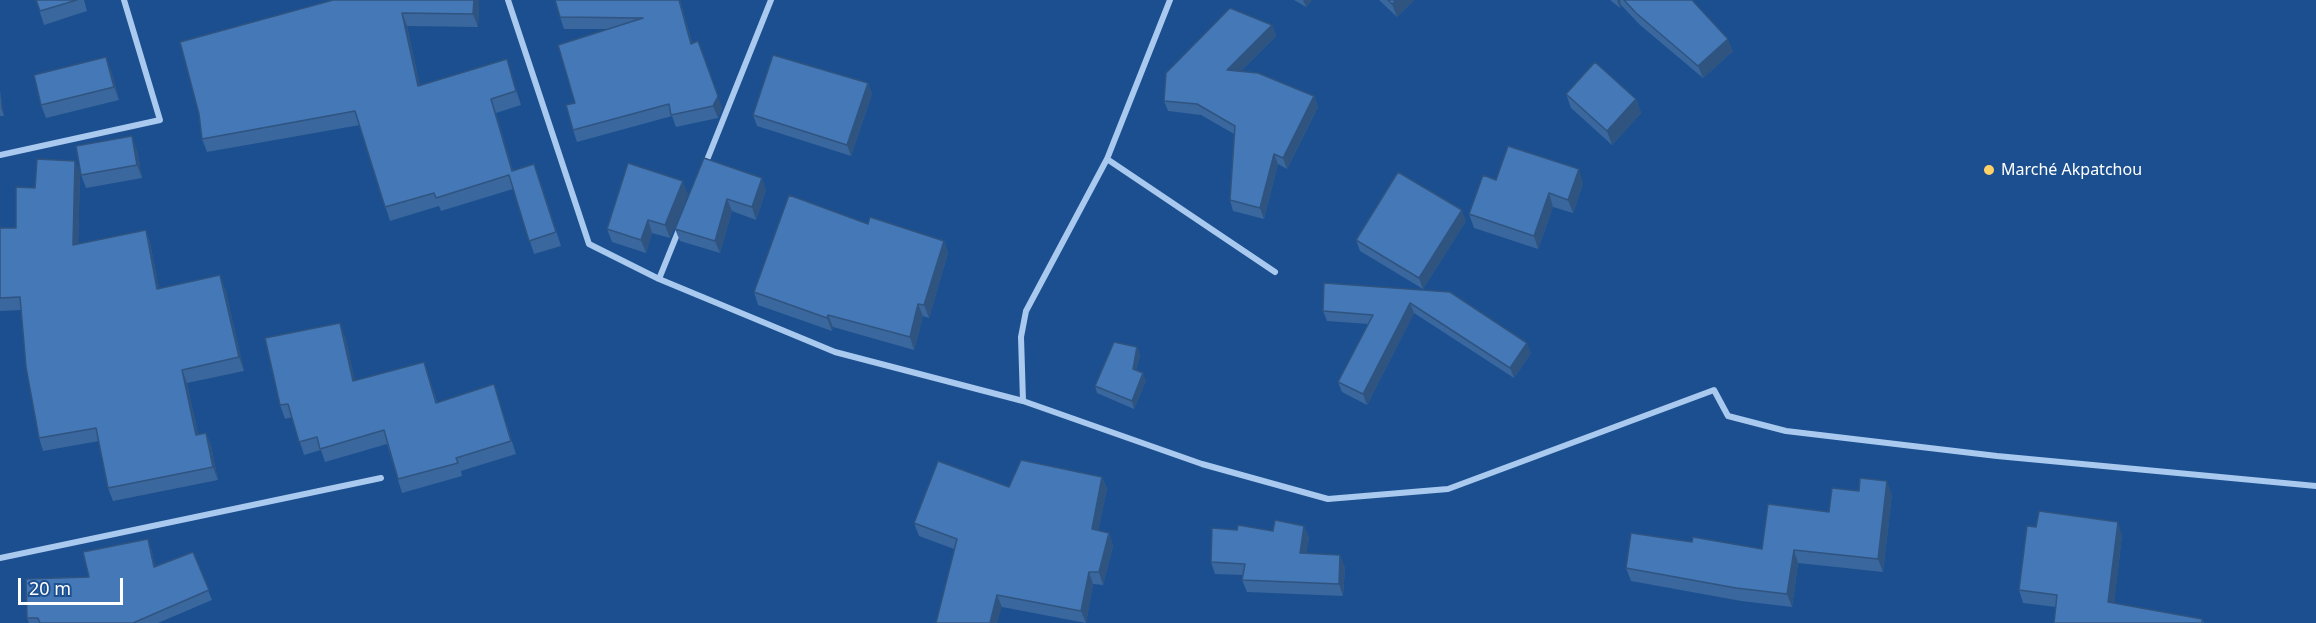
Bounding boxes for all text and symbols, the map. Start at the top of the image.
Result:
place label: Marché Akpatchou [2001,160,2142,180]
marker: Marché Akpatchou [1982,163,1996,177]
scale bar [21,566,126,604]
text: 20 m [29,576,71,600]

